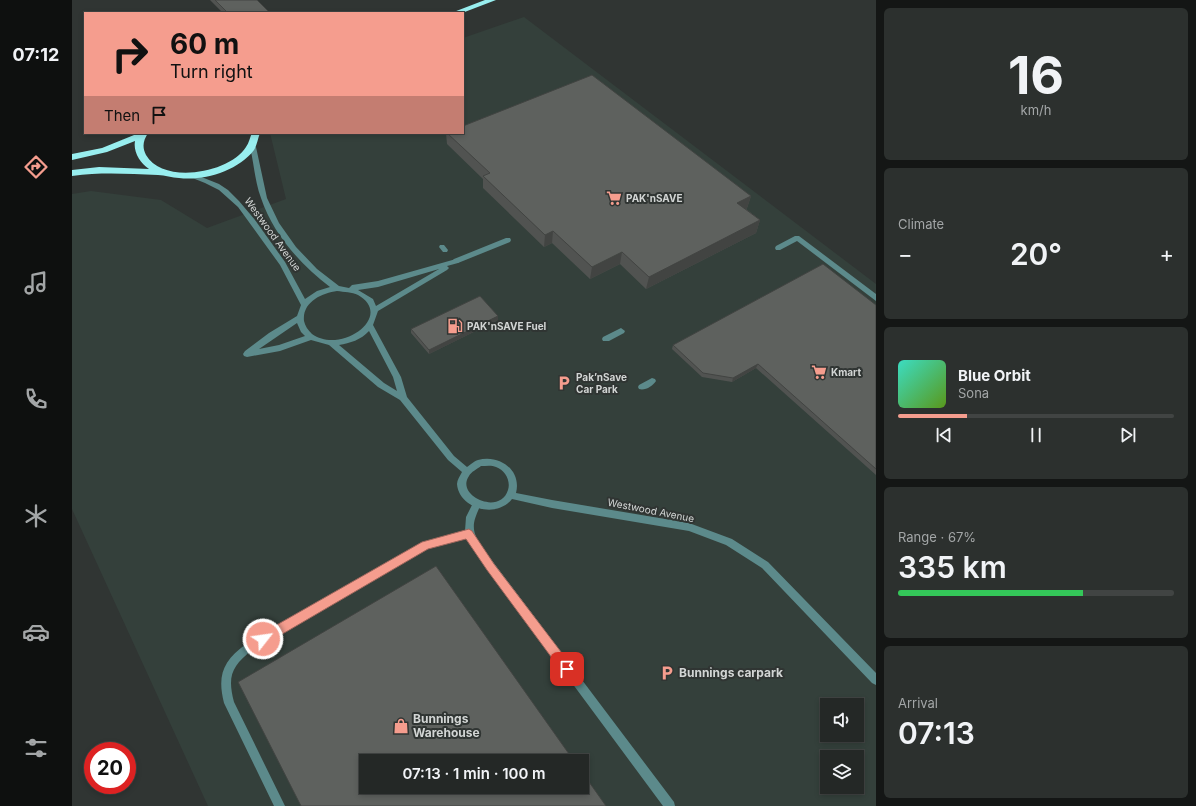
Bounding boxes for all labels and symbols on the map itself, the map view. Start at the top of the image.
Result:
supermarket icon: PAK'nSAVE [605,189,623,207]
place label: PAK'nSAVE [626,192,683,204]
street label: Westwood Avenue [242,195,304,273]
fuel station icon: PAK'nSAVE Fuel [446,317,464,335]
place label: PAK'nSAVE Fuel [467,320,547,332]
supermarket icon: Kmart [810,363,828,381]
place label: Kmart [831,366,861,378]
place label: Pak’nSave Car Park [576,371,627,395]
parking icon: Pak’nSave Car Park [555,374,573,392]
street label: Westwood Avenue [607,496,695,524]
position arrow [242,618,284,660]
pin [550,652,584,686]
parking icon: Bunnings carpark [658,664,676,682]
place label: Bunnings carpark [679,665,783,680]
place label: Bunnings Warehouse [413,711,480,740]
shop icon: Bunnings Warehouse [392,717,410,735]
speed limit sign: 20 [84,742,136,794]

